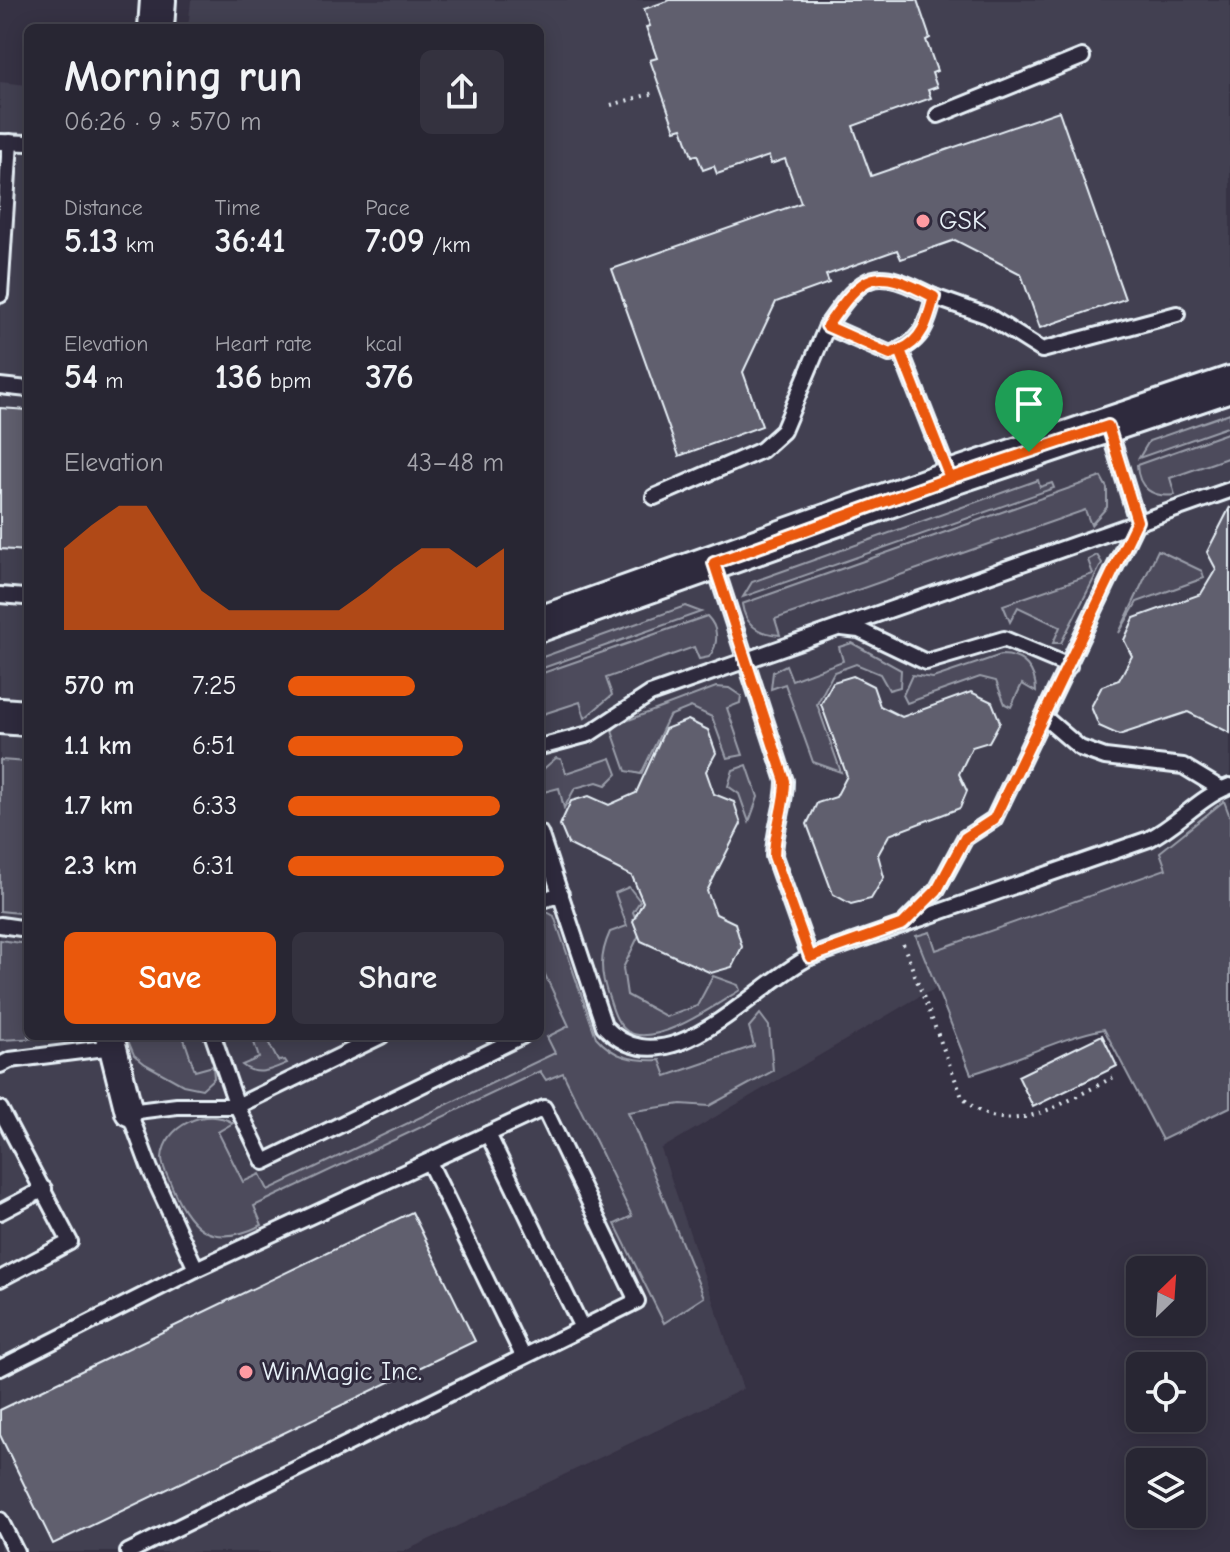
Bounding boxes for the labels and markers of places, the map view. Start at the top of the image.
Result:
place label: GSK [939,206,987,236]
marker: GSK [914,212,932,230]
pin [995,370,1063,452]
place label: WinMagic Inc. [262,1357,422,1387]
marker: WinMagic Inc. [237,1363,255,1381]

